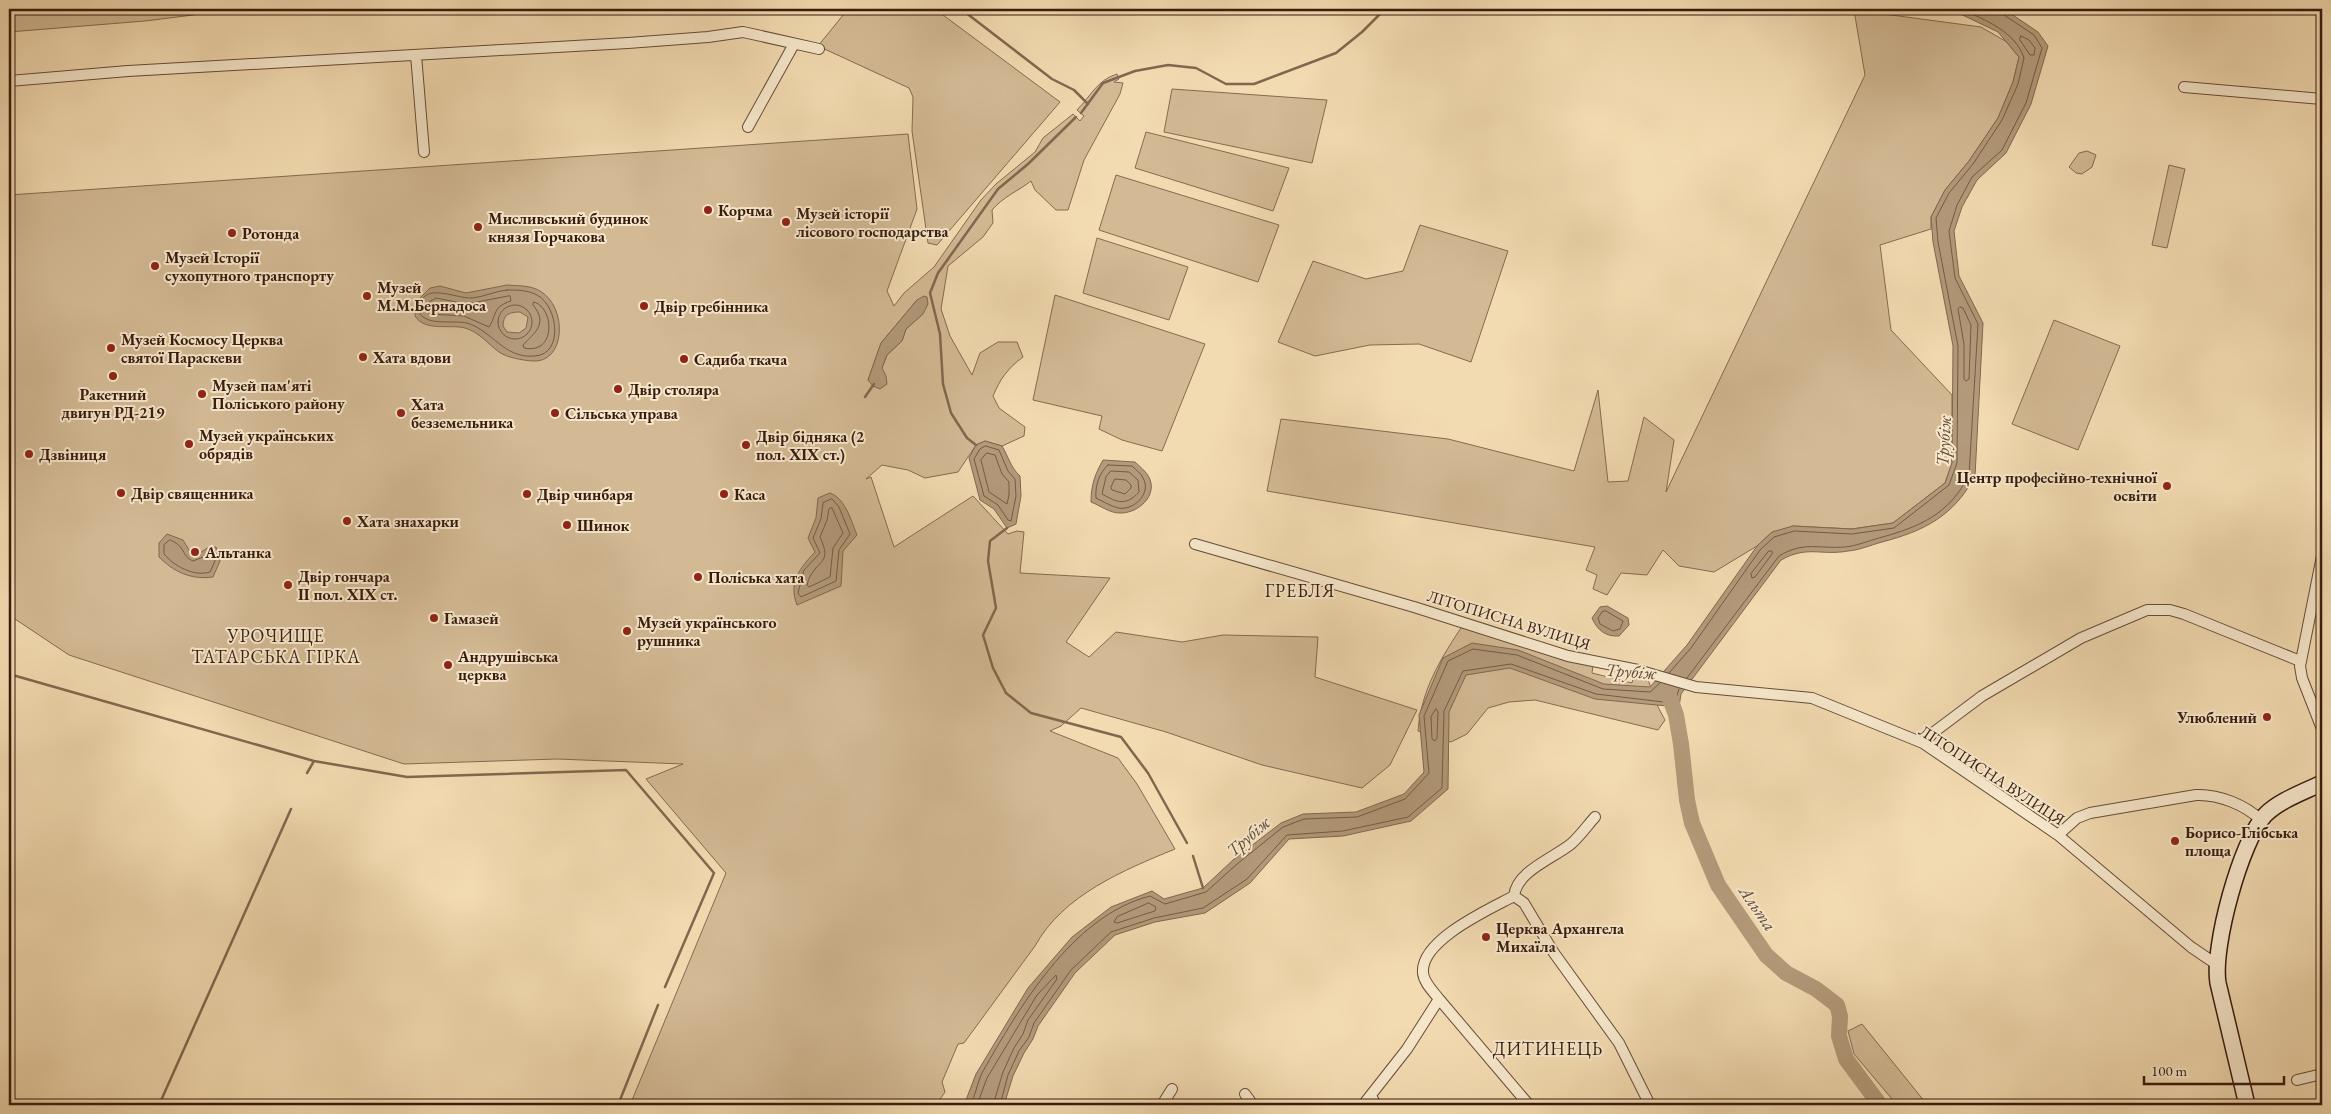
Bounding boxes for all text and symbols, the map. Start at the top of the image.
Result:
place label: Корчма [718,200,774,221]
place label: Музей історії лісового господарства [796,203,949,242]
marker: Корчма [702,204,714,216]
place label: Мисливський будинок князя Горчакова [488,208,648,247]
marker: Музей історії лісового господарства [780,216,792,228]
marker: Мисливський будинок князя Горчакова [472,221,484,233]
place label: Ротонда [242,223,300,244]
marker: Ротонда [226,227,238,239]
place label: Музей Історії сухопутного транспорту [165,247,334,286]
marker: Музей Історії сухопутного транспорту [149,260,161,272]
place label: Музей М.М.Бернадоса [377,277,487,316]
marker: Музей М.М.Бернадоса [361,290,373,302]
place label: Двір гребінника [654,296,770,317]
marker: Двір гребінника [638,300,650,312]
place label: Музей Космосу Церква святої Параскеви [121,329,284,368]
marker: Музей Космосу Церква святої Параскеви [105,342,117,354]
place label: Хата вдови [372,347,452,368]
place label: Садиба ткача [694,349,788,370]
marker: Хата вдови [357,351,369,363]
marker: Садиба ткача [678,353,690,365]
marker: Ракетний двигун РД-219 [107,370,119,382]
place label: Музей пам'яті Поліського району [212,375,345,414]
place label: Двір столяра [628,379,720,400]
marker: Двір столяра [612,383,624,395]
place label: Ракетний двигун РД-219 [62,384,165,423]
marker: Музей пам'яті Поліського району [196,388,208,400]
place label: Хата безземельника [410,394,514,433]
place label: Сільська управа [565,403,679,424]
marker: Хата безземельника [395,407,407,419]
marker: Сільська управа [549,407,561,419]
water label: Трубіж [1930,415,1957,467]
place label: Музей українських обрядів [199,425,334,464]
place label: Двір бідняка (2 пол. XIX ст.) [756,426,865,465]
marker: Музей українських обрядів [183,438,195,450]
marker: Двір бідняка (2 пол. XIX ст.) [740,439,752,451]
place label: Дзвіниця [39,444,107,465]
marker: Дзвіниця [23,448,35,460]
place label: Центр професійно-технічної освіти [1957,467,2158,506]
marker: Центр професійно-технічної освіти [2161,480,2173,492]
place label: Двір священника [131,483,255,504]
place label: Двір чинбаря [537,484,634,505]
place label: Каса [734,484,767,505]
marker: Двір священника [115,487,127,499]
marker: Двір чинбаря [521,488,533,500]
marker: Каса [718,488,730,500]
place label: Хата знахарки [356,511,460,532]
marker: Хата знахарки [341,515,353,527]
place label: Шинок [577,515,629,536]
marker: Шинок [561,519,573,531]
place label: Альтанка [204,542,272,563]
marker: Альтанка [189,546,201,558]
place label: Двір гончара II пол. XIX ст. [298,566,397,605]
place label: Поліська хата [708,567,805,588]
marker: Поліська хата [692,571,704,583]
marker: Двір гончара II пол. XIX ст. [282,579,294,591]
district label: ГРЕБЛЯ [1265,579,1335,602]
street label: ЛІТОПИСНА ВУЛИЦЯ [1425,585,1593,655]
place label: Гамазей [444,608,499,629]
marker: Гамазей [428,612,440,624]
place label: Музей українського рушника [637,612,776,651]
district label: УРОЧИЩЕ ТАТАРСЬКА ГІРКА [191,624,361,668]
marker: Музей українського рушника [621,625,633,637]
place label: Андрушівська церква [457,646,559,685]
water label: Трубіж [1605,658,1658,685]
marker: Андрушівська церква [442,659,454,671]
place label: Улюблений [2176,707,2258,728]
marker: Улюблений [2261,711,2273,723]
street label: ЛІТОПИСНА ВУЛИЦЯ [1915,720,2069,830]
water label: Трубіж [1221,810,1276,862]
place label: Борисо-Глібська площа [2185,822,2299,861]
marker: Борисо-Глібська площа [2169,835,2181,847]
water label: Альта [1733,879,1782,935]
place label: Церква Архангела Михаїла [1496,918,1625,957]
marker: Церква Архангела Михаїла [1480,931,1492,943]
district label: ДИТИНЕЦЬ [1493,1037,1603,1060]
scale bar [2144,1054,2284,1086]
text: 100 m [2151,1061,2188,1080]

